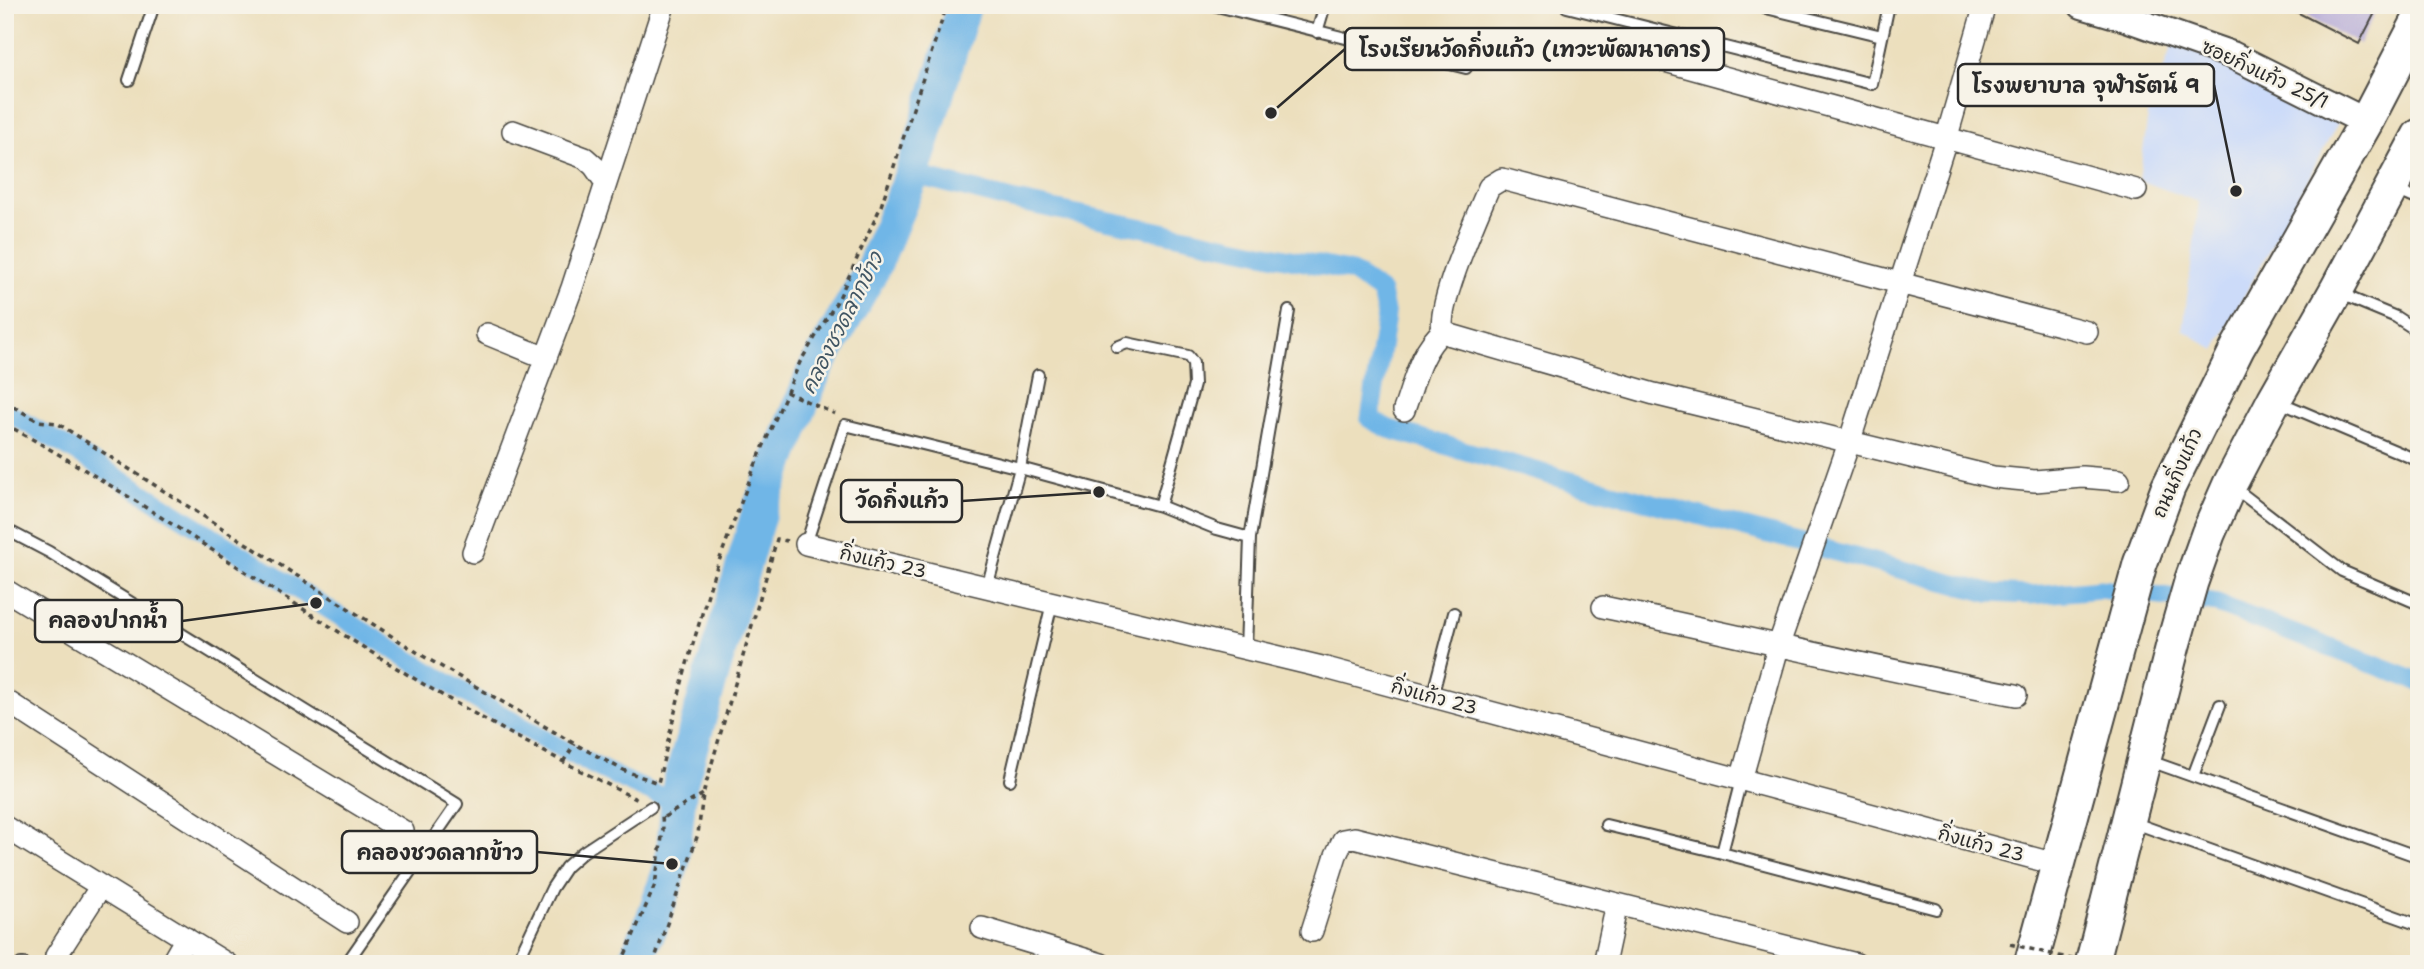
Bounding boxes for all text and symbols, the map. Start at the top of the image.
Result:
callout: โรงเรียนวัดกิ่งแก้ว (เทวะพัฒนาคาร) [1345,28,1724,70]
text: โรงเรียนวัดกิ่งแก้ว (เทวะพัฒนาคาร) [1358,30,1711,64]
street label: ซอยกิ่งแก้ว 25/1 [2198,30,2334,114]
callout: โรงพยาบาล จุฬารัตน์ 9 [1958,64,2214,106]
text: โรงพยาบาล จุฬารัตน์ 9 [1971,71,2200,102]
water label: คลองชวดลากข้าว [794,246,890,398]
street label: ถนนกิ่งแก้ว [2142,423,2208,522]
callout: วัดกิ่งแก้ว [841,480,962,522]
text: วัดกิ่งแก้ว [855,481,949,515]
street label: กิ่งแก้ว 23 [837,536,930,584]
callout: คลองปากน้ำ [35,600,182,642]
text: คลองปากน้ำ [48,600,168,635]
street label: กิ่งแก้ว 23 [1388,669,1481,721]
street label: กิ่งแก้ว 23 [1935,816,2028,868]
callout: คลองชวดลากข้าว [342,831,537,873]
text: คลองชวดลากข้าว [357,839,523,867]

